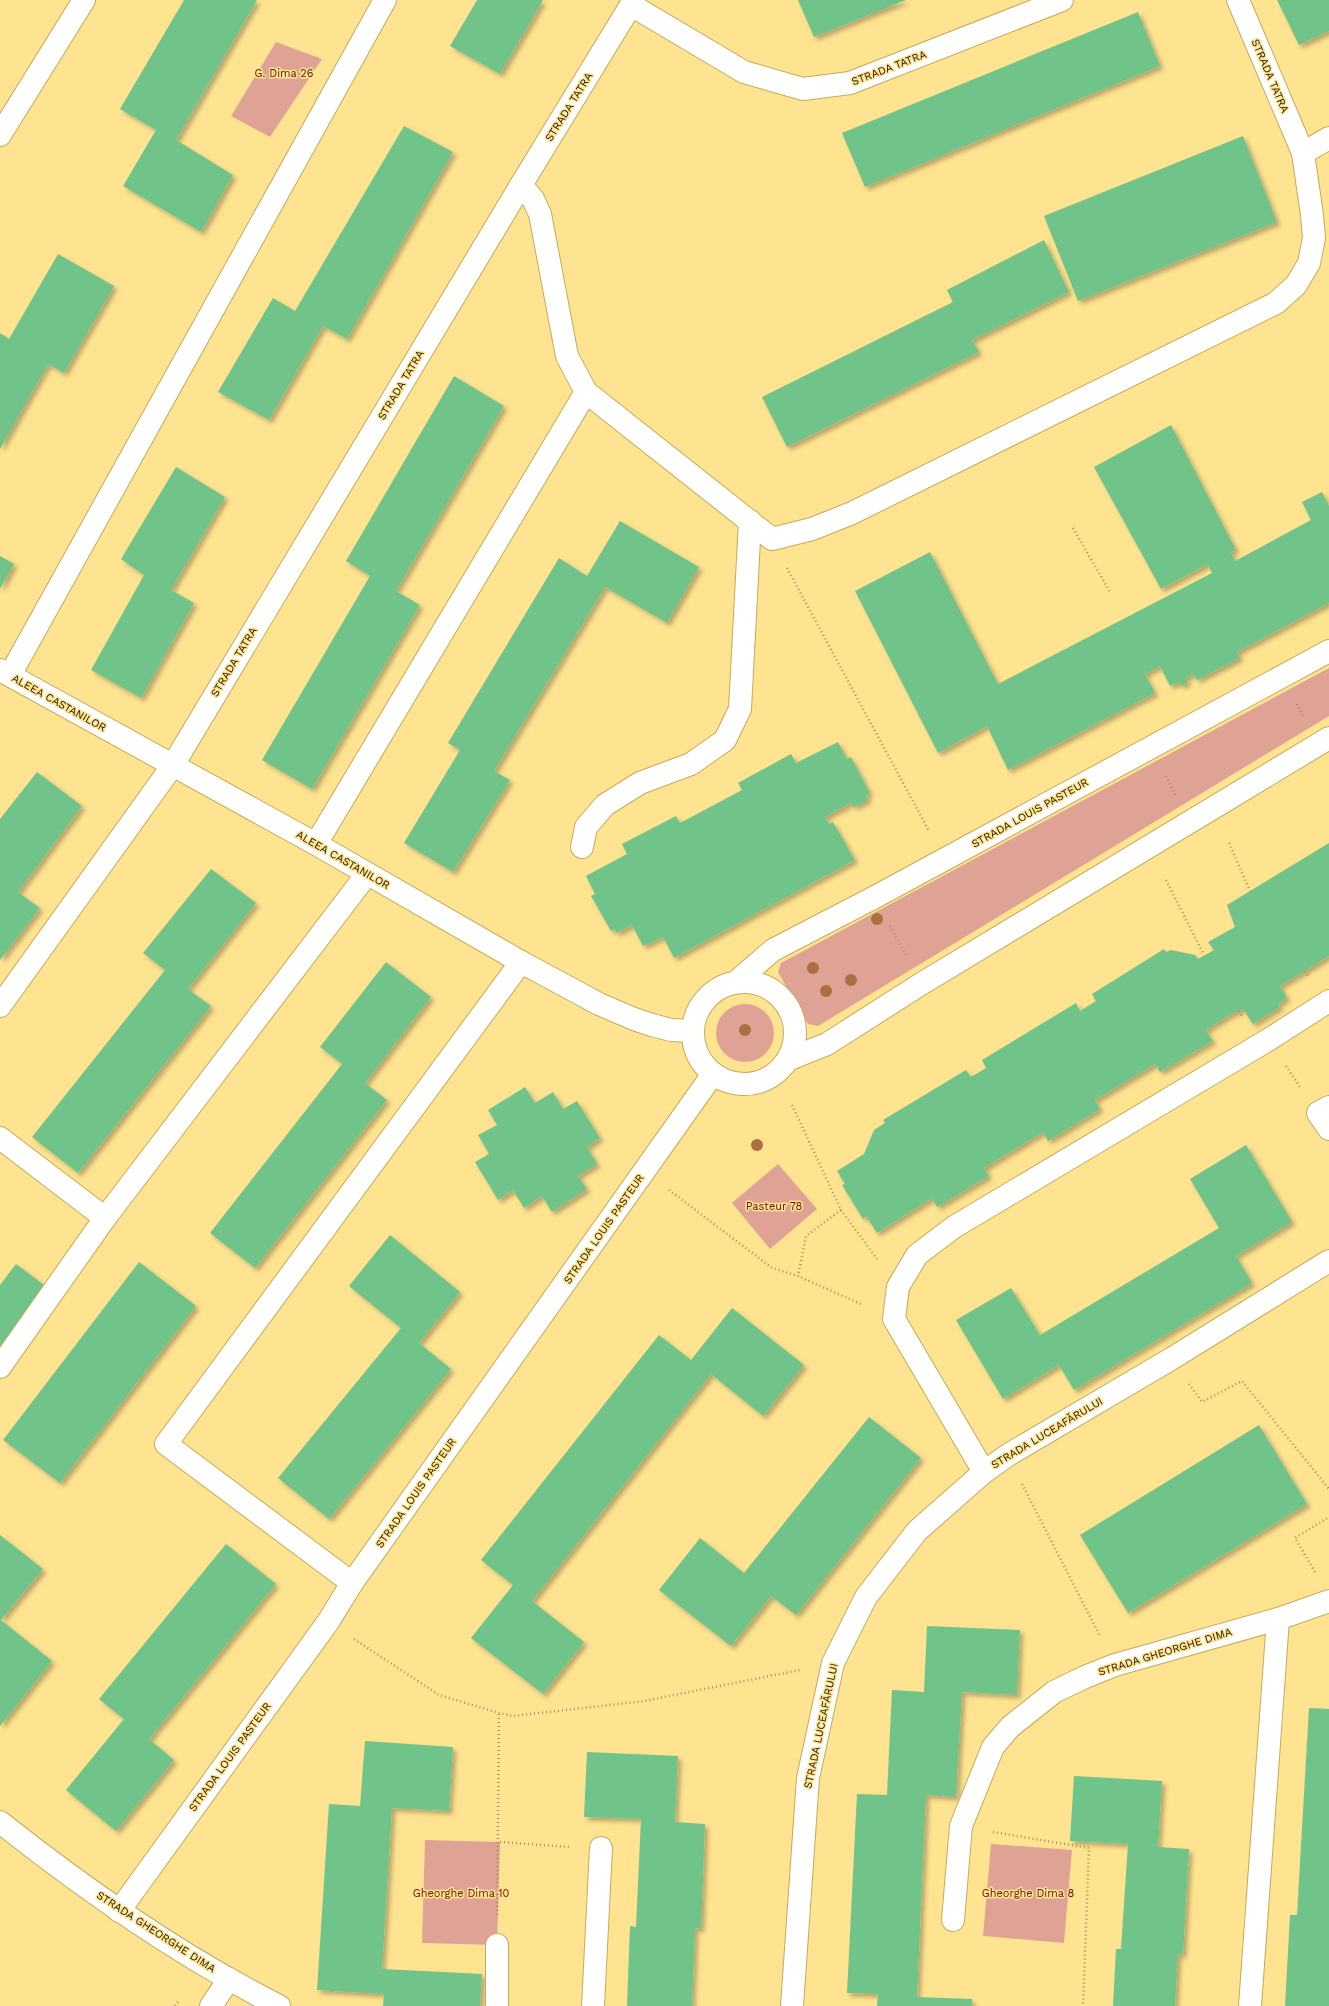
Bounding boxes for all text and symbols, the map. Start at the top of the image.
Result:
street label: STRADA TATRA [1249,37,1291,115]
street label: STRADA TATRA [850,48,928,88]
park label: G. Dima 26 [255,67,314,80]
street label: STRADA TATRA [543,70,595,144]
street label: STRADA TATRA [375,348,427,422]
street label: STRADA TATRA [208,625,260,699]
street label: ALEEA CASTANILOR [9,672,109,734]
street label: STRADA LOUIS PASTEUR [969,775,1091,851]
street label: ALEEA CASTANILOR [294,828,392,892]
street label: STRADA LOUIS PASTEUR [561,1171,647,1287]
park label: Pasteur 78 [746,1200,803,1213]
street label: STRADA LUCEAFĂRULUI [988,1394,1105,1472]
street label: STRADA LOUIS PASTEUR [373,1435,459,1551]
street label: STRADA GHEORGHE DIMA [1097,1625,1233,1679]
street label: STRADA LUCEAFĂRULUI [800,1662,841,1790]
street label: STRADA LOUIS PASTEUR [186,1700,274,1814]
park label: Gheorghe Dima 10 [413,1887,509,1900]
park label: Gheorghe Dima 8 [982,1887,1074,1900]
street label: STRADA GHEORGHE DIMA [94,1889,218,1975]

